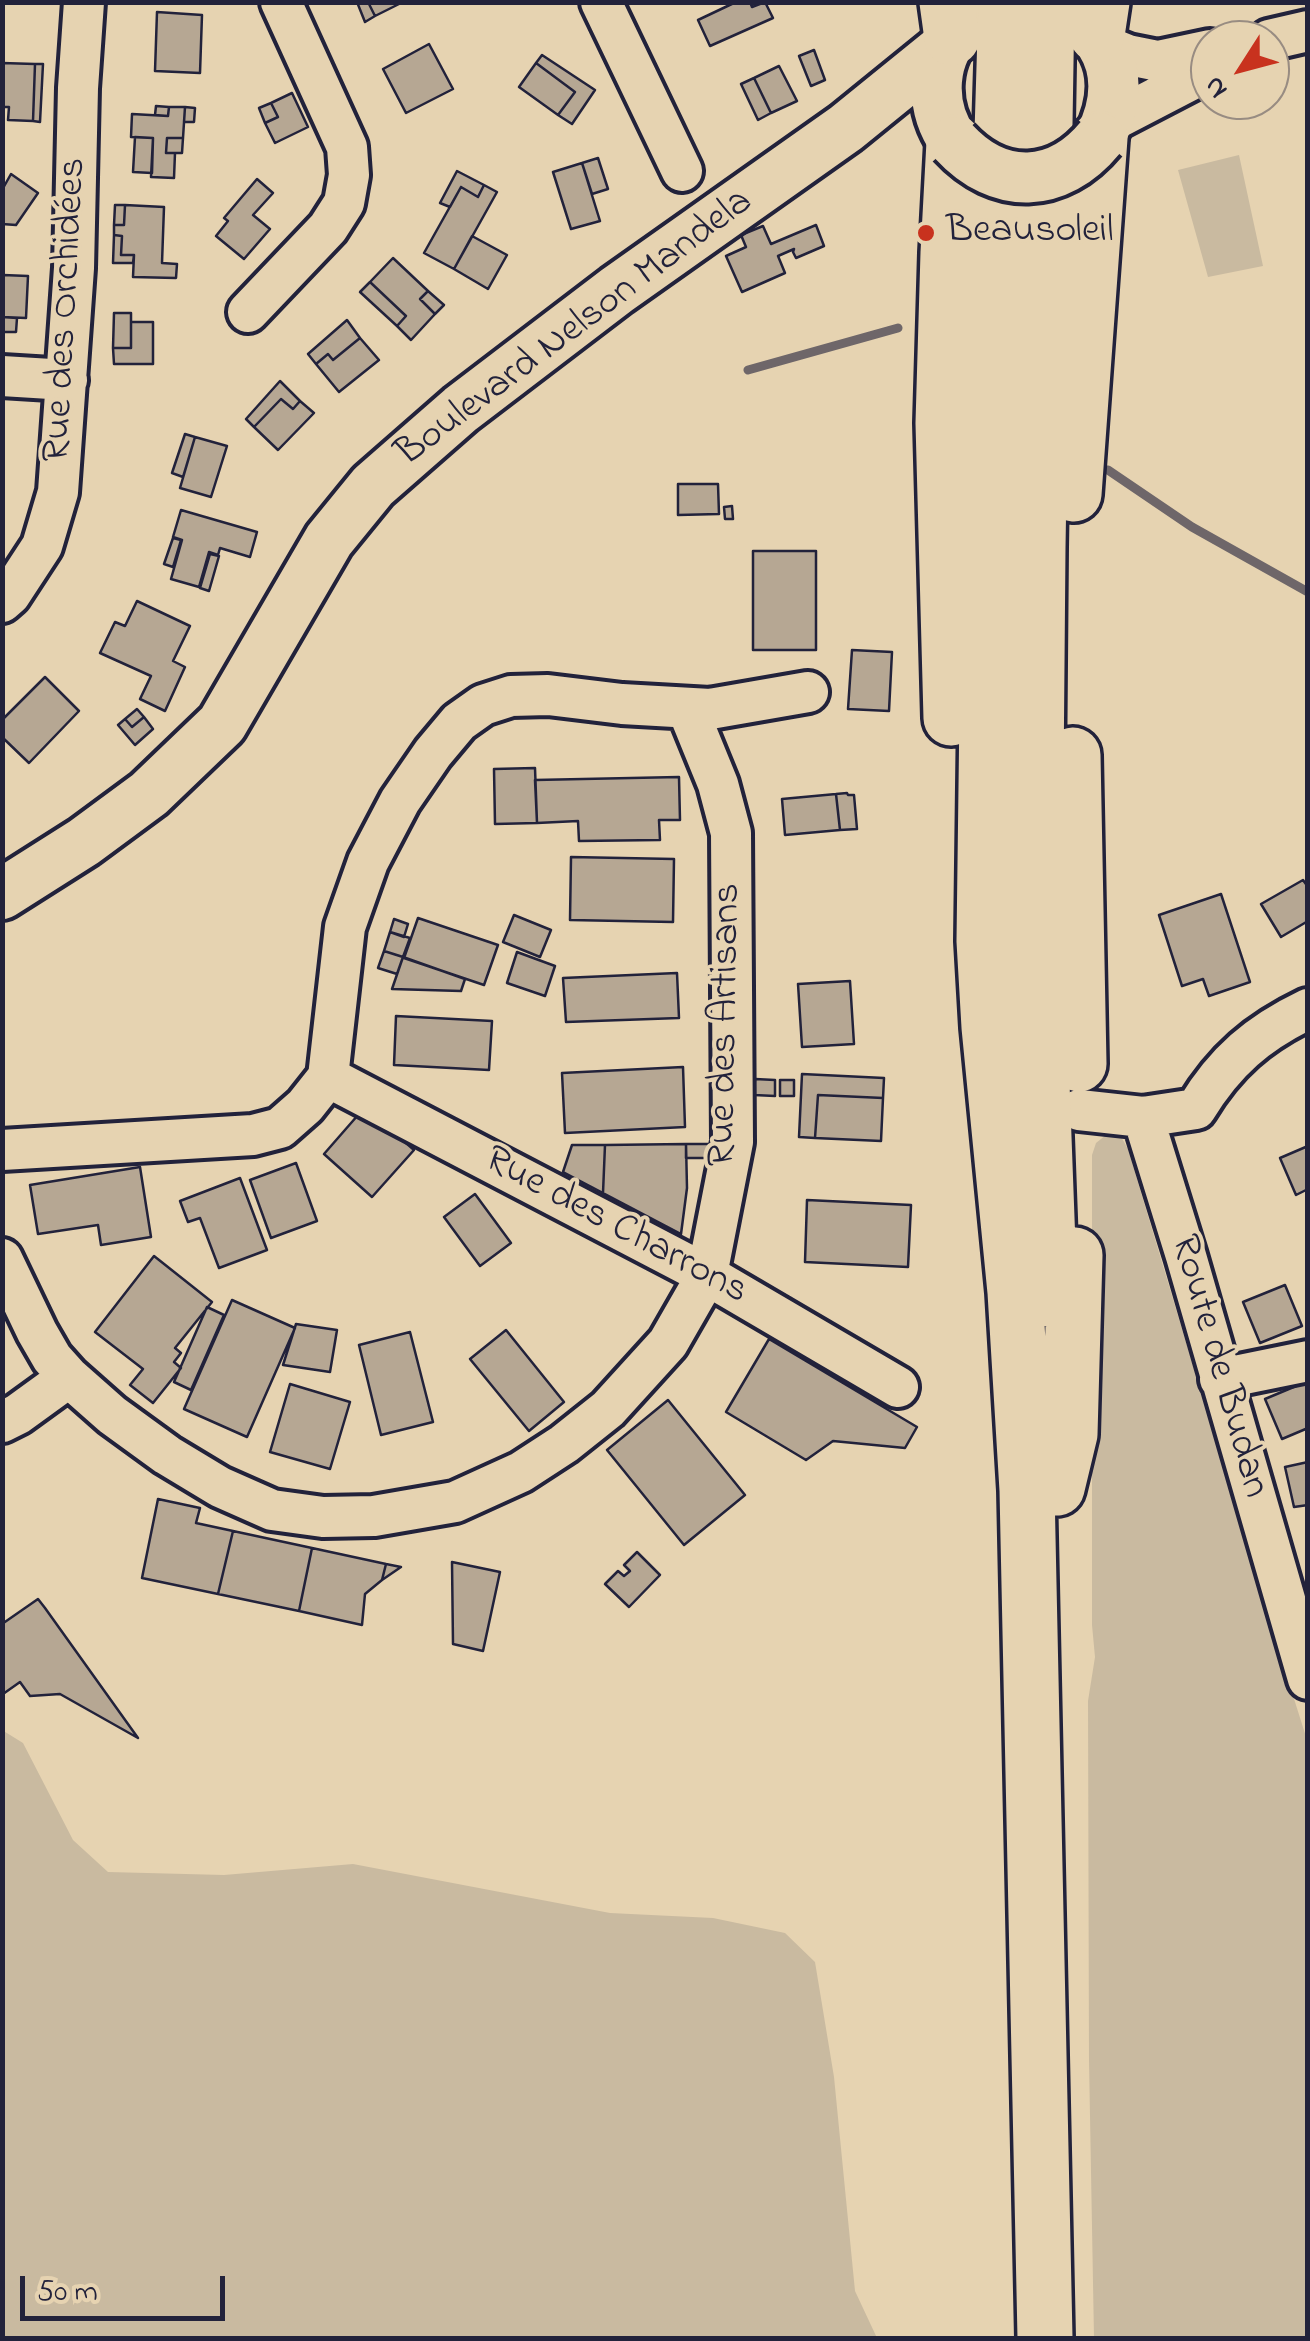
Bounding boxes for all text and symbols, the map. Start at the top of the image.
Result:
north arrow [1190,20,1290,120]
text: N [1195,67,1239,106]
street label: Rue des Orchidées [36,157,100,463]
street label: Boulevard Nelson Mandela [388,180,764,480]
place label: Beausoleil [946,209,1114,257]
marker: Beausoleil [915,222,937,244]
street label: Rue des Artisans [702,883,754,1167]
street label: Rue des Charrons [475,1138,755,1318]
street label: Route de Budan [1157,1230,1277,1504]
scale bar [25,2256,230,2318]
text: 50 m [37,2271,98,2315]

